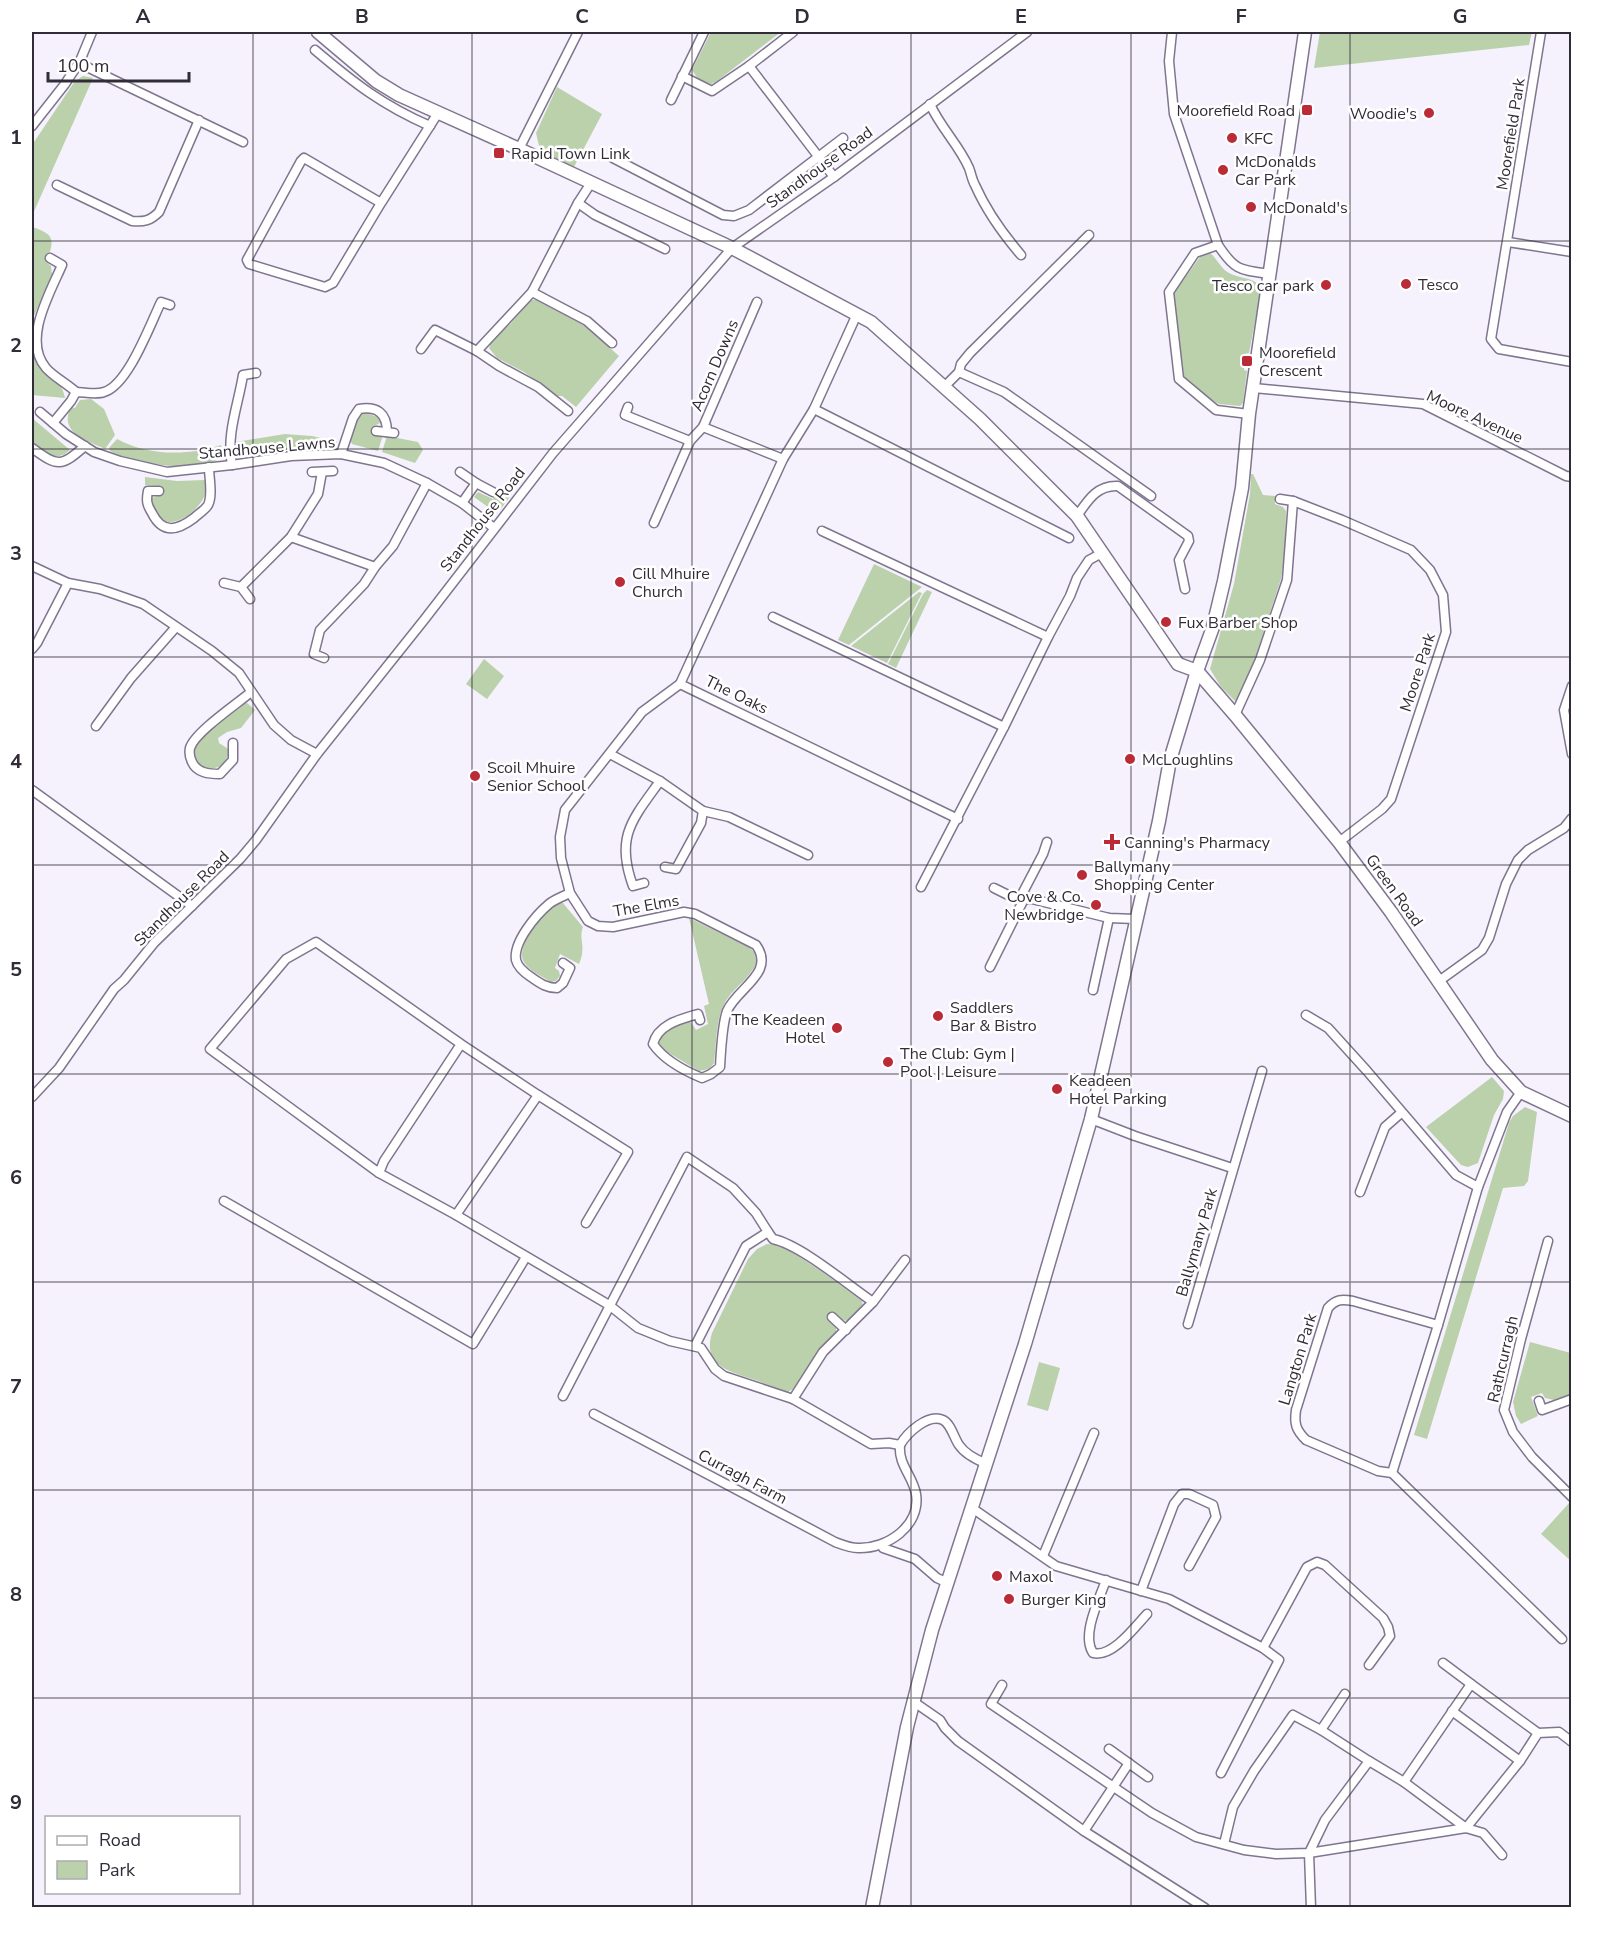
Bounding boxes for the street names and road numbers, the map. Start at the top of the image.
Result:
street label: Moorefield Park [1491,76,1531,192]
street label: Standhouse Road [762,122,877,214]
street label: Acorn Downs [686,316,744,415]
street label: Moore Avenue [1423,385,1526,449]
street label: Standhouse Lawns [198,431,336,465]
street label: Standhouse Road [435,463,530,576]
street label: Moore Park [1395,629,1441,715]
street label: The Oaks [701,670,772,720]
street label: Standhouse Road [129,846,234,951]
street label: Green Road [1360,850,1428,931]
street label: The Elms [611,889,681,923]
street label: Ballymany Park [1171,1184,1223,1299]
street label: Langton Park [1274,1310,1323,1408]
street label: Rathcurragh [1482,1314,1524,1405]
street label: Curragh Farm [694,1444,791,1510]

